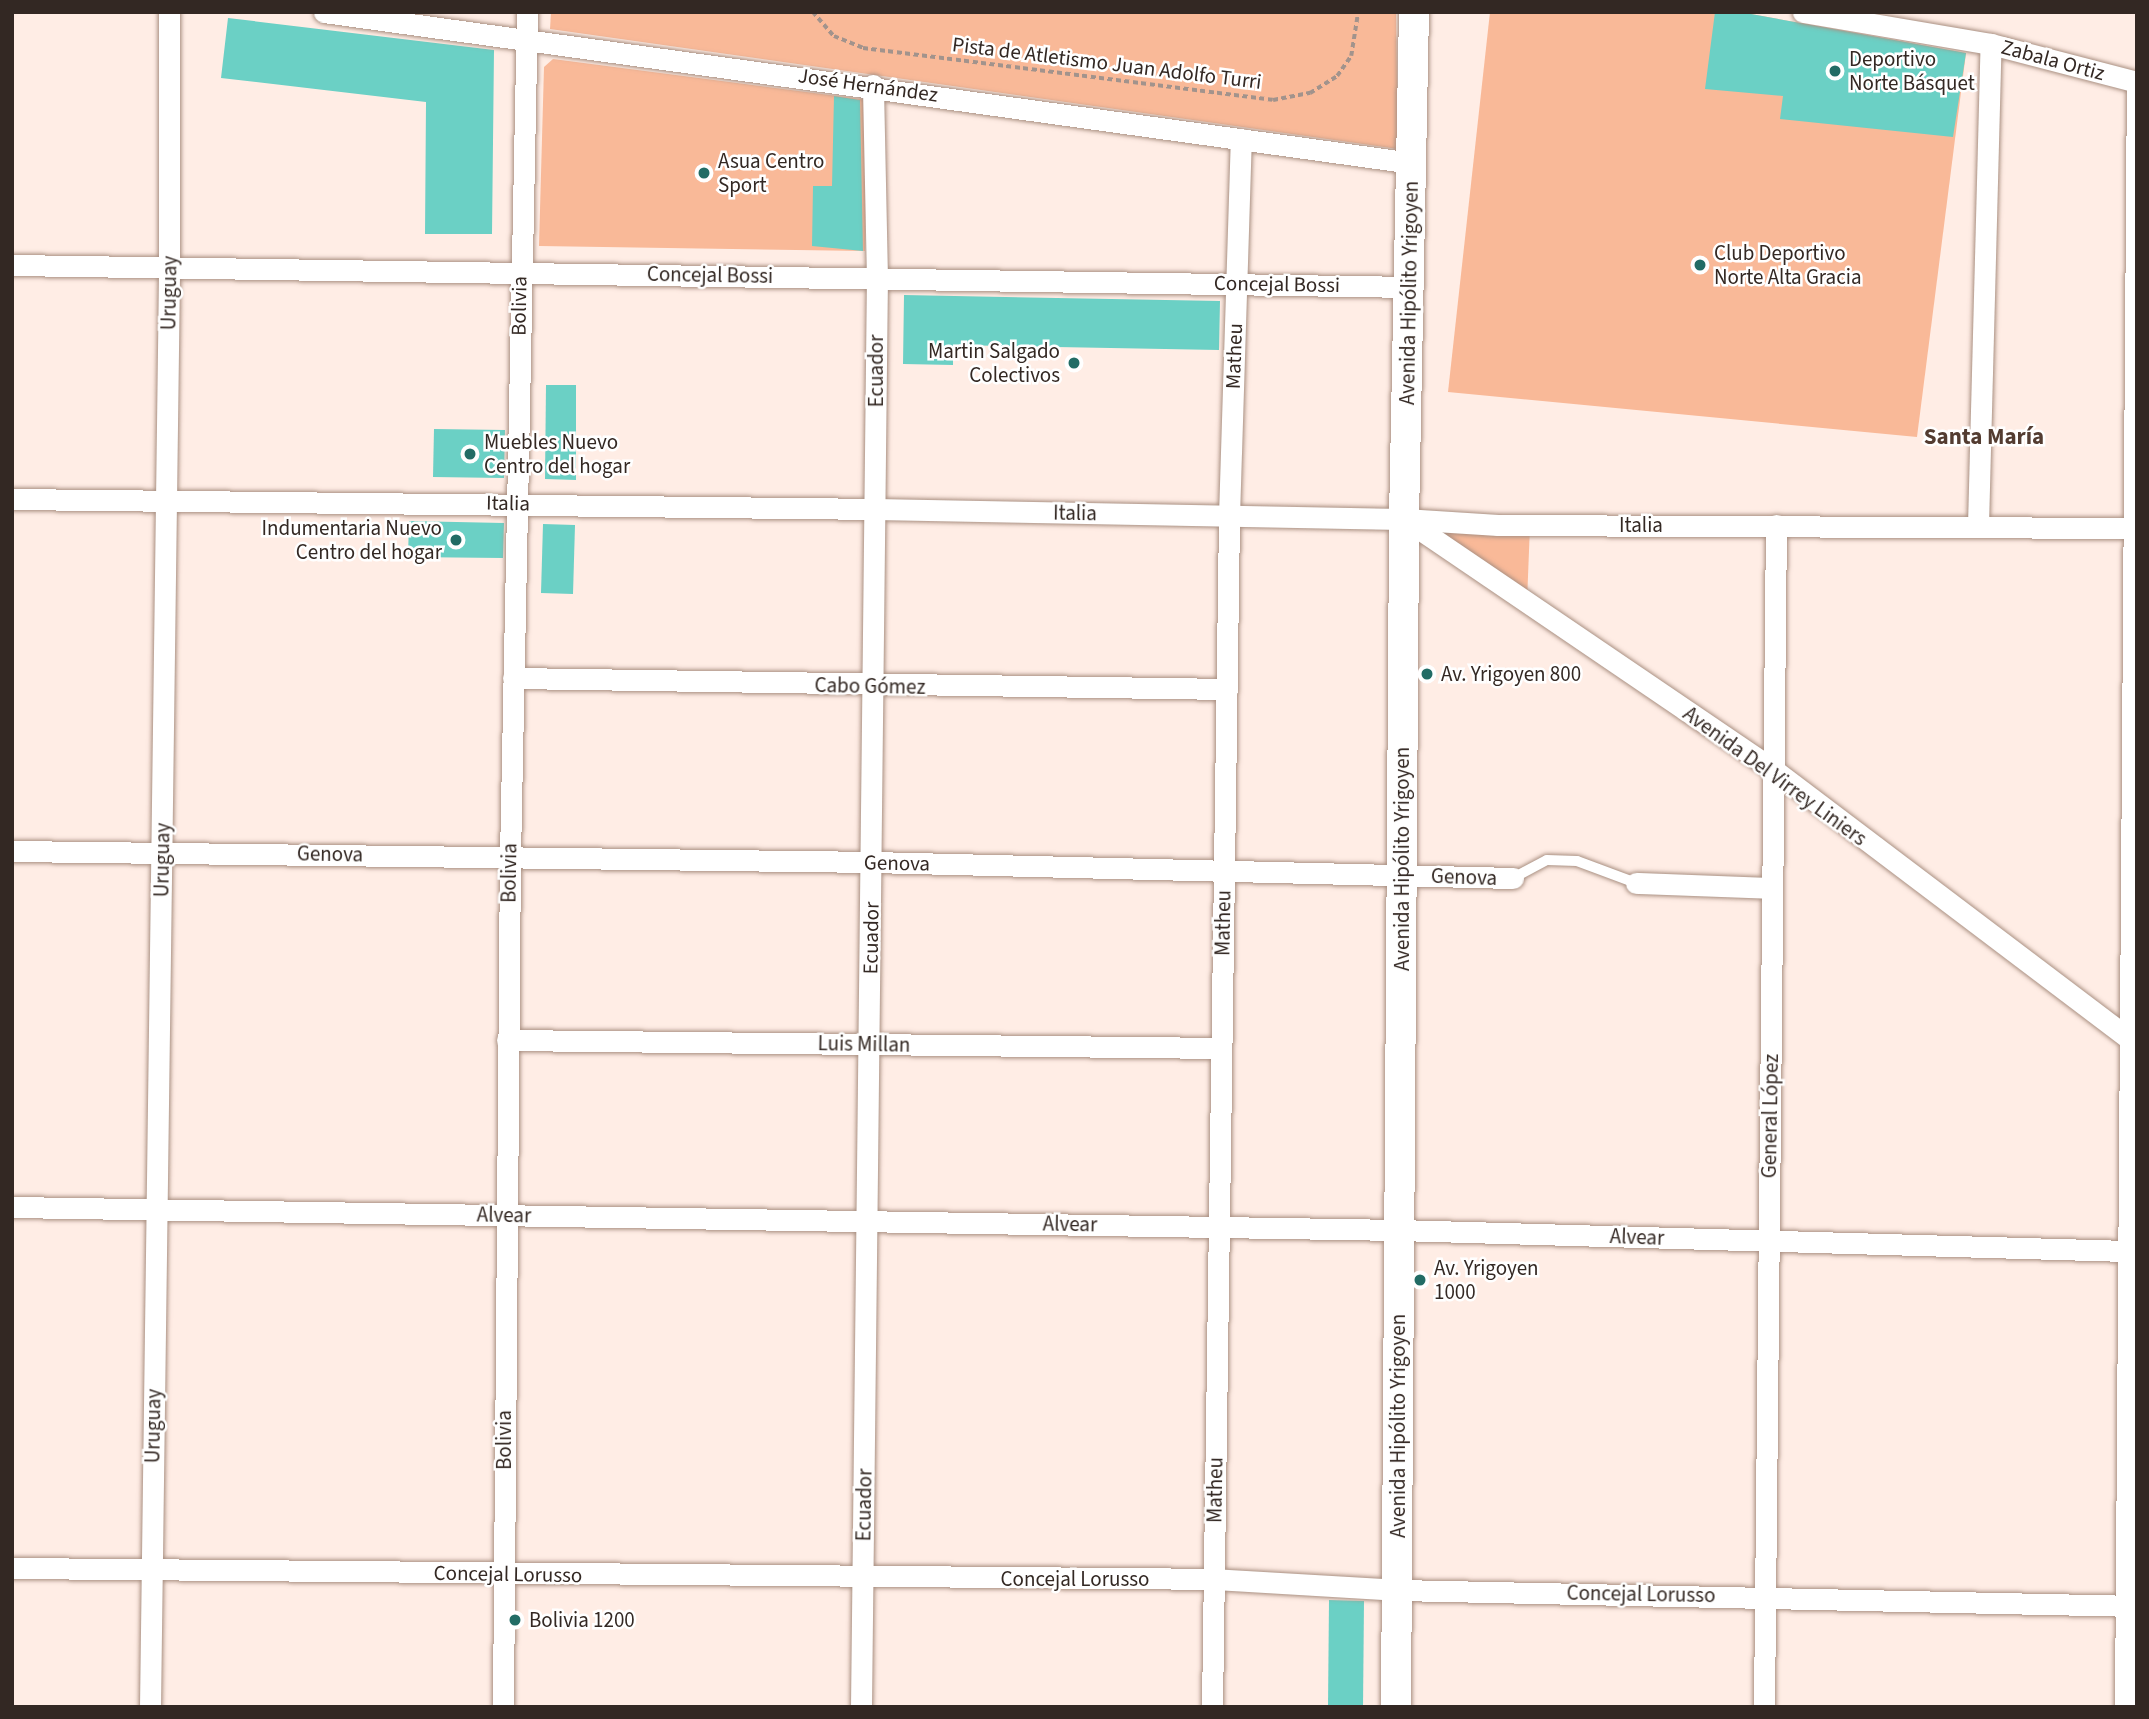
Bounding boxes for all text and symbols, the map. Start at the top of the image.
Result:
street label: Pista de Atletismo Juan Adolfo Turri [951,32,1263,94]
street label: Zabala Ortiz [1999,34,2107,86]
place label: Deportivo Norte Básquet [1849,46,1975,96]
street label: José Hernández [797,63,939,107]
marker: Deportivo Norte Básquet [1827,63,1843,79]
place label: Asua Centro Sport [718,148,824,198]
marker: Asua Centro Sport [696,165,712,181]
street label: Avenida Hipólito Yrigoyen [1394,181,1424,405]
place label: Club Deportivo Norte Alta Gracia [1714,240,1862,290]
street label: Uruguay [156,255,182,331]
marker: Club Deportivo Norte Alta Gracia [1692,257,1708,273]
street label: Concejal Bossi [647,261,773,289]
street label: Concejal Bossi [1214,270,1340,298]
street label: Bolivia [506,276,532,336]
street label: Matheu [1220,323,1248,389]
street label: Ecuador [863,335,889,407]
place label: Martin Salgado Colectivos [928,338,1060,388]
marker: Martin Salgado Colectivos [1066,355,1082,371]
district label: Santa María [1924,423,2044,451]
place label: Muebles Nuevo Centro del hogar [484,429,630,479]
marker: Muebles Nuevo Centro del hogar [462,446,478,462]
street label: Italia [486,490,530,516]
street label: Italia [1053,500,1097,526]
street label: Italia [1619,512,1663,538]
place label: Indumentaria Nuevo Centro del hogar [261,515,442,565]
marker: Indumentaria Nuevo Centro del hogar [448,532,464,548]
place label: Av. Yrigoyen 800 [1441,661,1581,687]
marker: Av. Yrigoyen 800 [1419,666,1435,682]
street label: Cabo Gómez [814,672,926,700]
street label: Avenida Del Virrey Liniers [1678,701,1872,851]
street label: Avenida Hipólito Yrigoyen [1389,747,1415,971]
street label: Uruguay [149,822,175,898]
street label: Genova [297,841,363,867]
street label: Bolivia [496,843,522,903]
street label: Genova [864,850,930,876]
street label: Genova [1431,863,1497,891]
street label: Matheu [1210,890,1236,956]
street label: Ecuador [858,901,884,975]
street label: Luis Millan [817,1031,911,1057]
street label: General López [1756,1054,1784,1178]
street label: Alvear [477,1202,531,1228]
street label: Alvear [1043,1211,1097,1237]
street label: Alvear [1609,1223,1665,1251]
place label: Av. Yrigoyen 1000 [1434,1255,1539,1305]
marker: Av. Yrigoyen 1000 [1412,1272,1428,1288]
street label: Avenida Hipólito Yrigoyen [1385,1314,1411,1538]
street label: Uruguay [140,1388,166,1464]
street label: Bolivia [491,1410,517,1470]
street label: Matheu [1202,1457,1228,1523]
street label: Ecuador [851,1468,877,1542]
street label: Concejal Lorusso [433,1560,583,1588]
street label: Concejal Lorusso [1001,1566,1149,1592]
street label: Concejal Lorusso [1566,1580,1716,1608]
place label: Bolivia 1200 [529,1607,635,1633]
marker: Bolivia 1200 [507,1612,523,1628]

